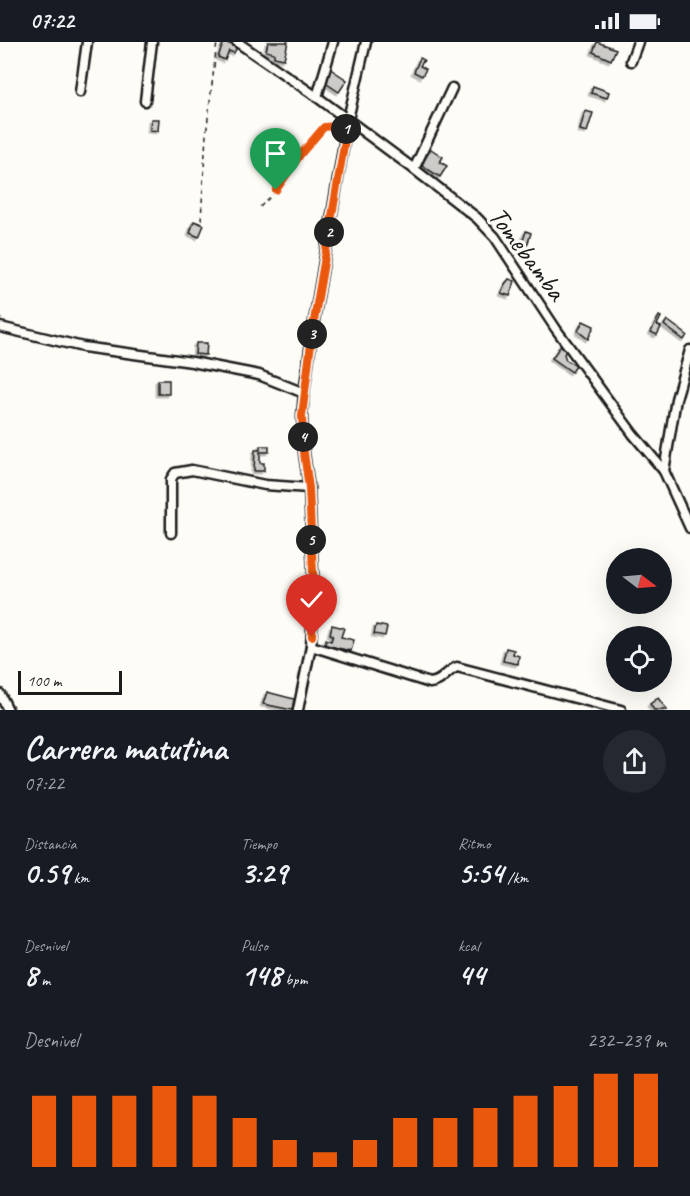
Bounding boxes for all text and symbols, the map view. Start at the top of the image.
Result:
text: 07:22 [30,7,74,35]
pin: 1 [331,114,361,144]
text: 1 [342,119,350,139]
pin [250,128,301,190]
icon: arrive [259,137,292,170]
street label: Tomebamba [481,199,575,309]
pin: 2 [314,217,344,247]
text: 2 [325,222,333,242]
pin: 3 [297,319,327,349]
text: 3 [308,324,316,344]
pin: 4 [288,422,318,452]
text: 4 [299,427,307,447]
pin: 5 [296,525,326,555]
text: 5 [308,530,314,550]
north arrow [606,548,672,614]
map controls [606,548,672,692]
pin [286,574,337,636]
icon: check [295,583,328,616]
button: locate [606,626,672,692]
scale bar [18,668,122,696]
text: 100 m [27,671,61,691]
text: Carrera matutina [24,727,227,769]
button: share [603,730,666,793]
text: 07:22 [24,771,64,796]
text: Distancia [24,834,77,854]
text: Tiempo [241,834,277,854]
text: Ritmo [458,834,490,854]
text: 0.59 [24,854,70,892]
text: 3:29 [241,854,287,892]
text: 5:54 [458,854,503,892]
text: km [70,868,89,888]
text: /km [503,868,528,888]
text: Desnivel [24,936,67,956]
text: Pulso [241,936,268,956]
text: kcal [458,936,479,956]
text: 8 [24,956,38,994]
text: 148 [241,956,282,994]
text: 44 [458,956,485,994]
text: m [38,970,50,990]
text: bpm [282,970,307,990]
text: Desnivel [24,1028,78,1053]
text: 232–239 m [587,1028,666,1053]

